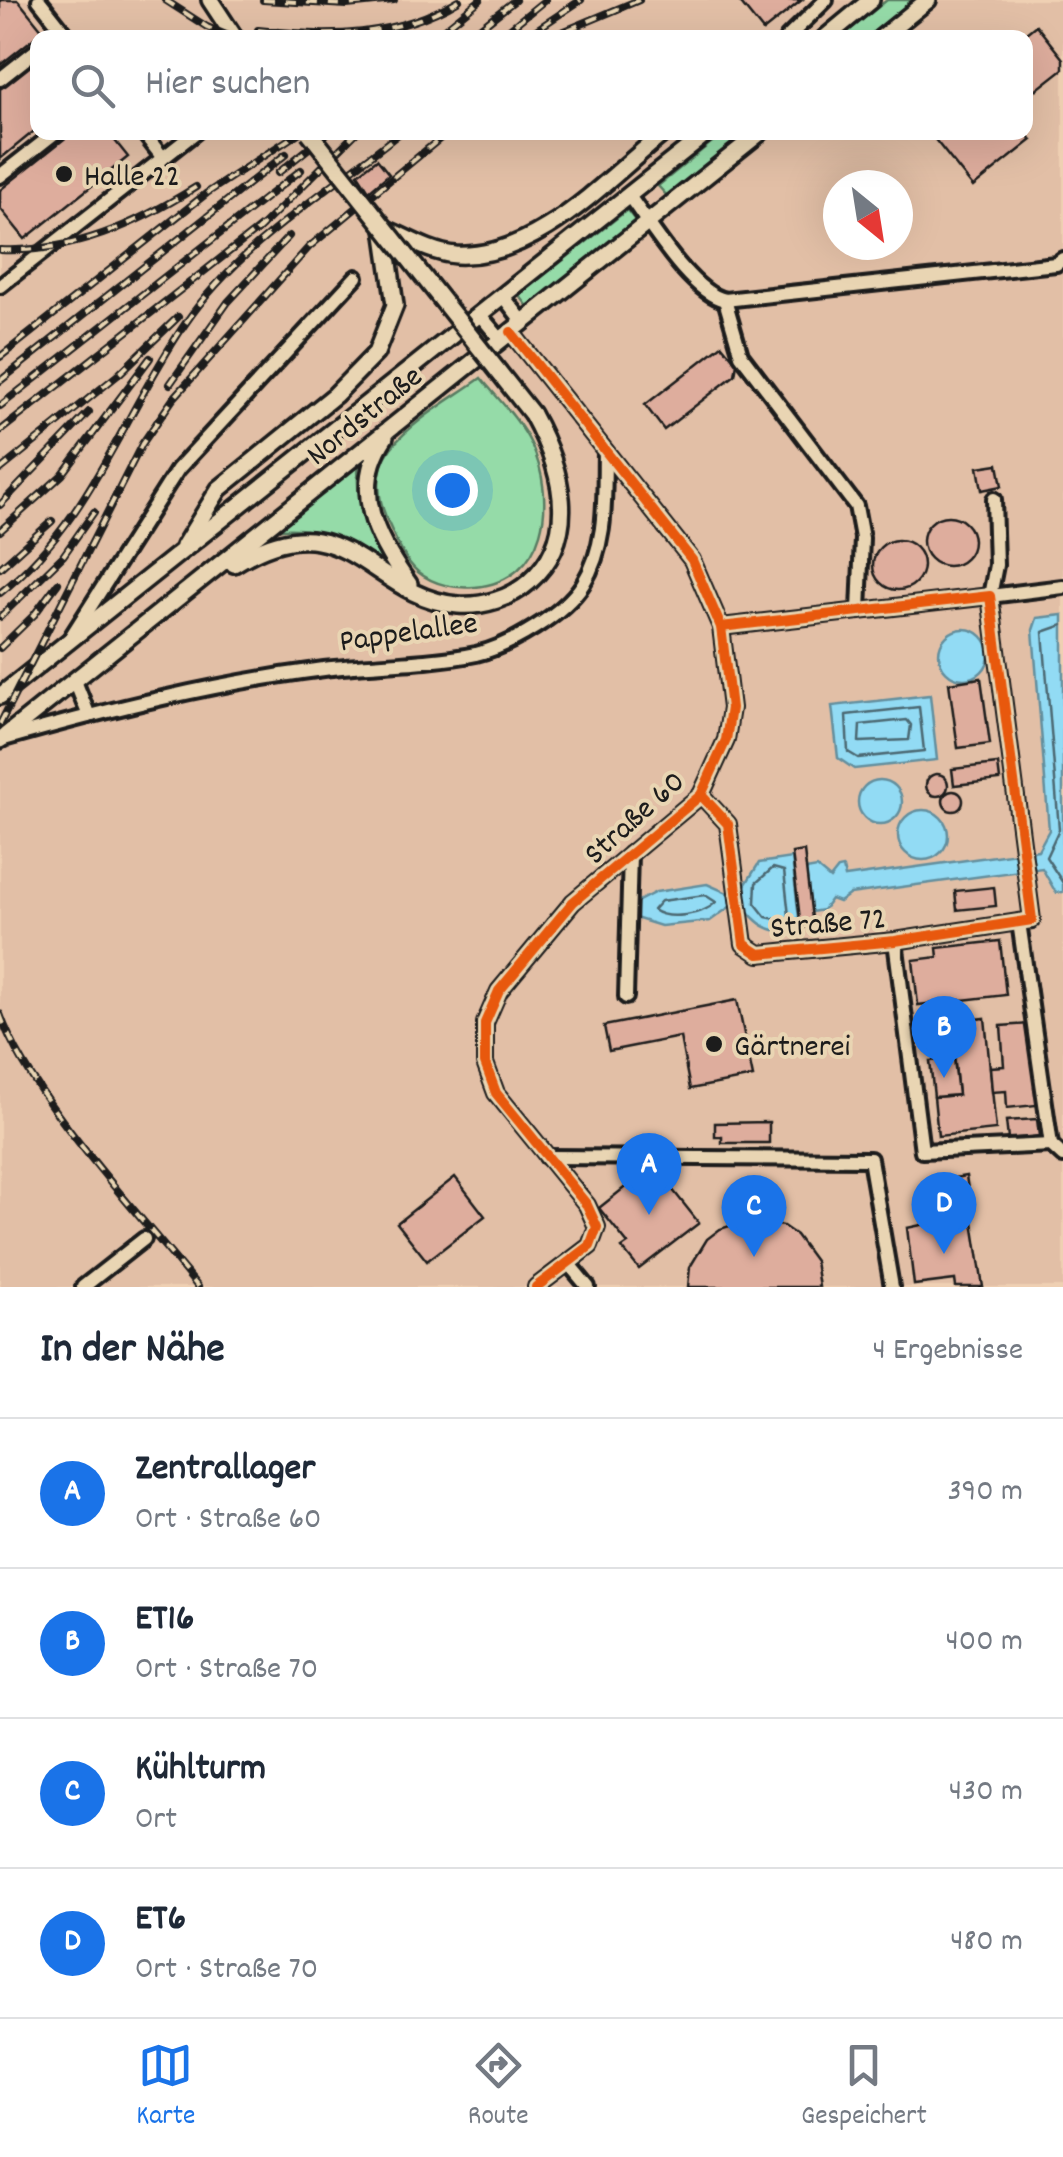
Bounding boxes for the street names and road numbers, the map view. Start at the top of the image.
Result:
street label: Nordstraße [298,356,434,479]
street label: Pappelallee [337,602,481,667]
street label: Straße 60 [575,762,697,878]
street label: Straße 72 [769,898,888,954]

